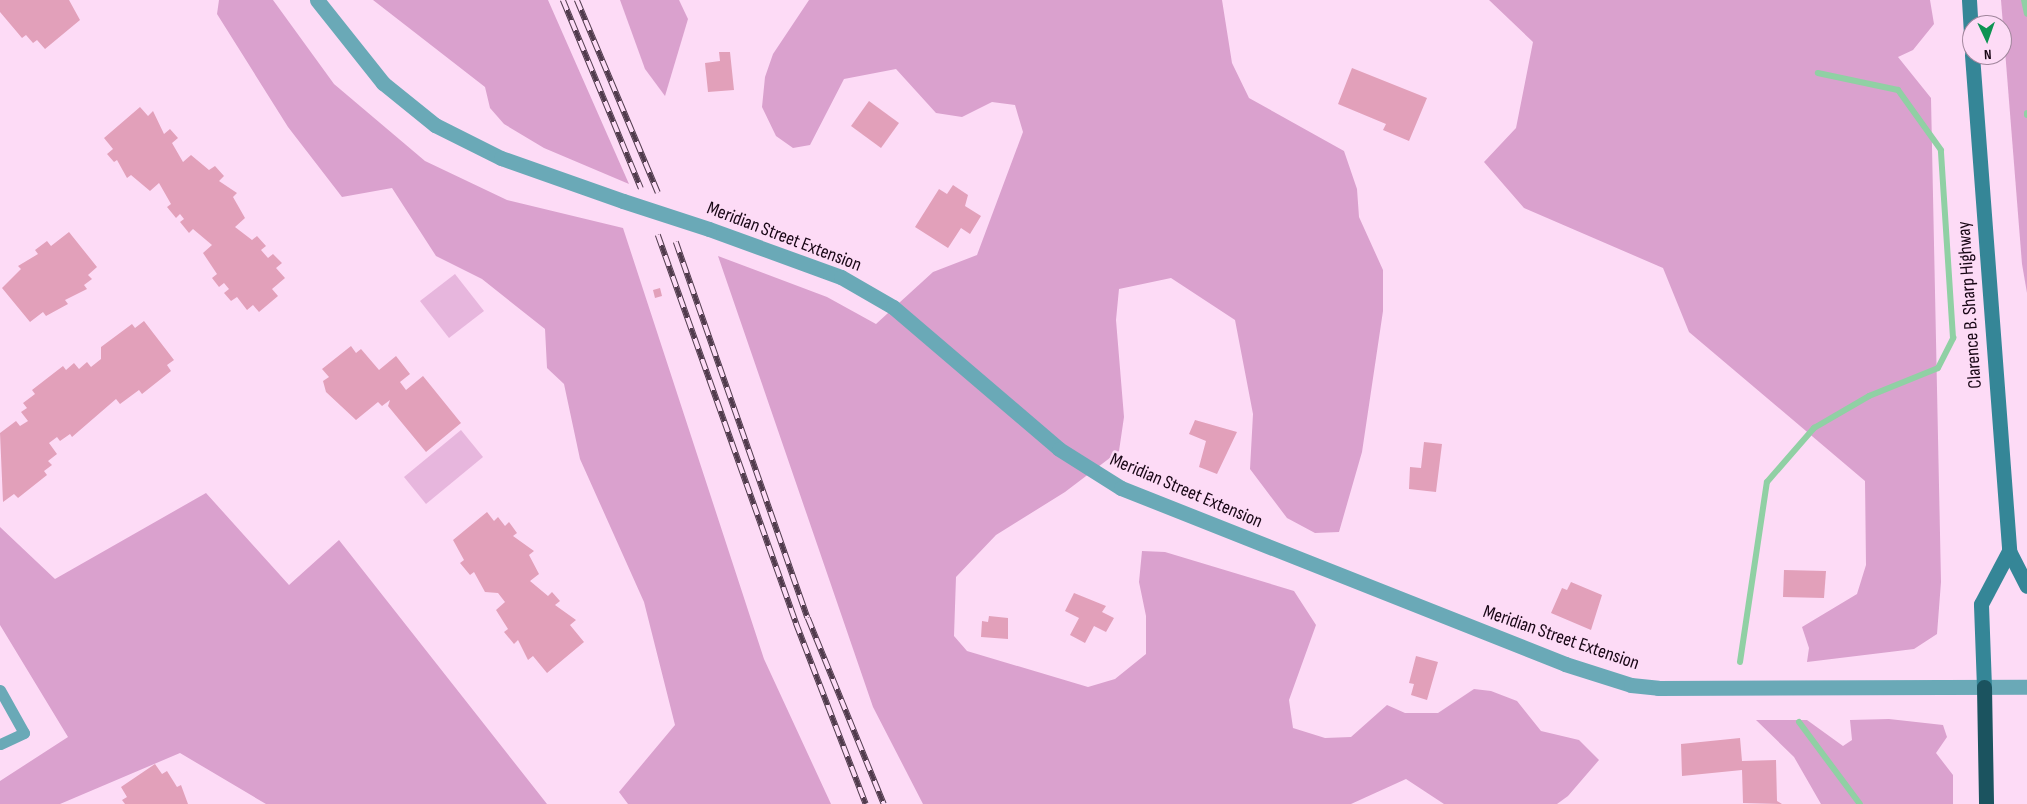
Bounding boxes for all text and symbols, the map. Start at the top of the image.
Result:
north arrow [1962,15,2012,65]
text: N [1984,46,1992,63]
street label: Meridian Street Extension [704,197,864,277]
street label: Clarence B. Sharp Highway [1953,221,1987,389]
street label: Meridian Street Extension [1106,449,1266,533]
street label: Meridian Street Extension [1480,601,1642,675]

